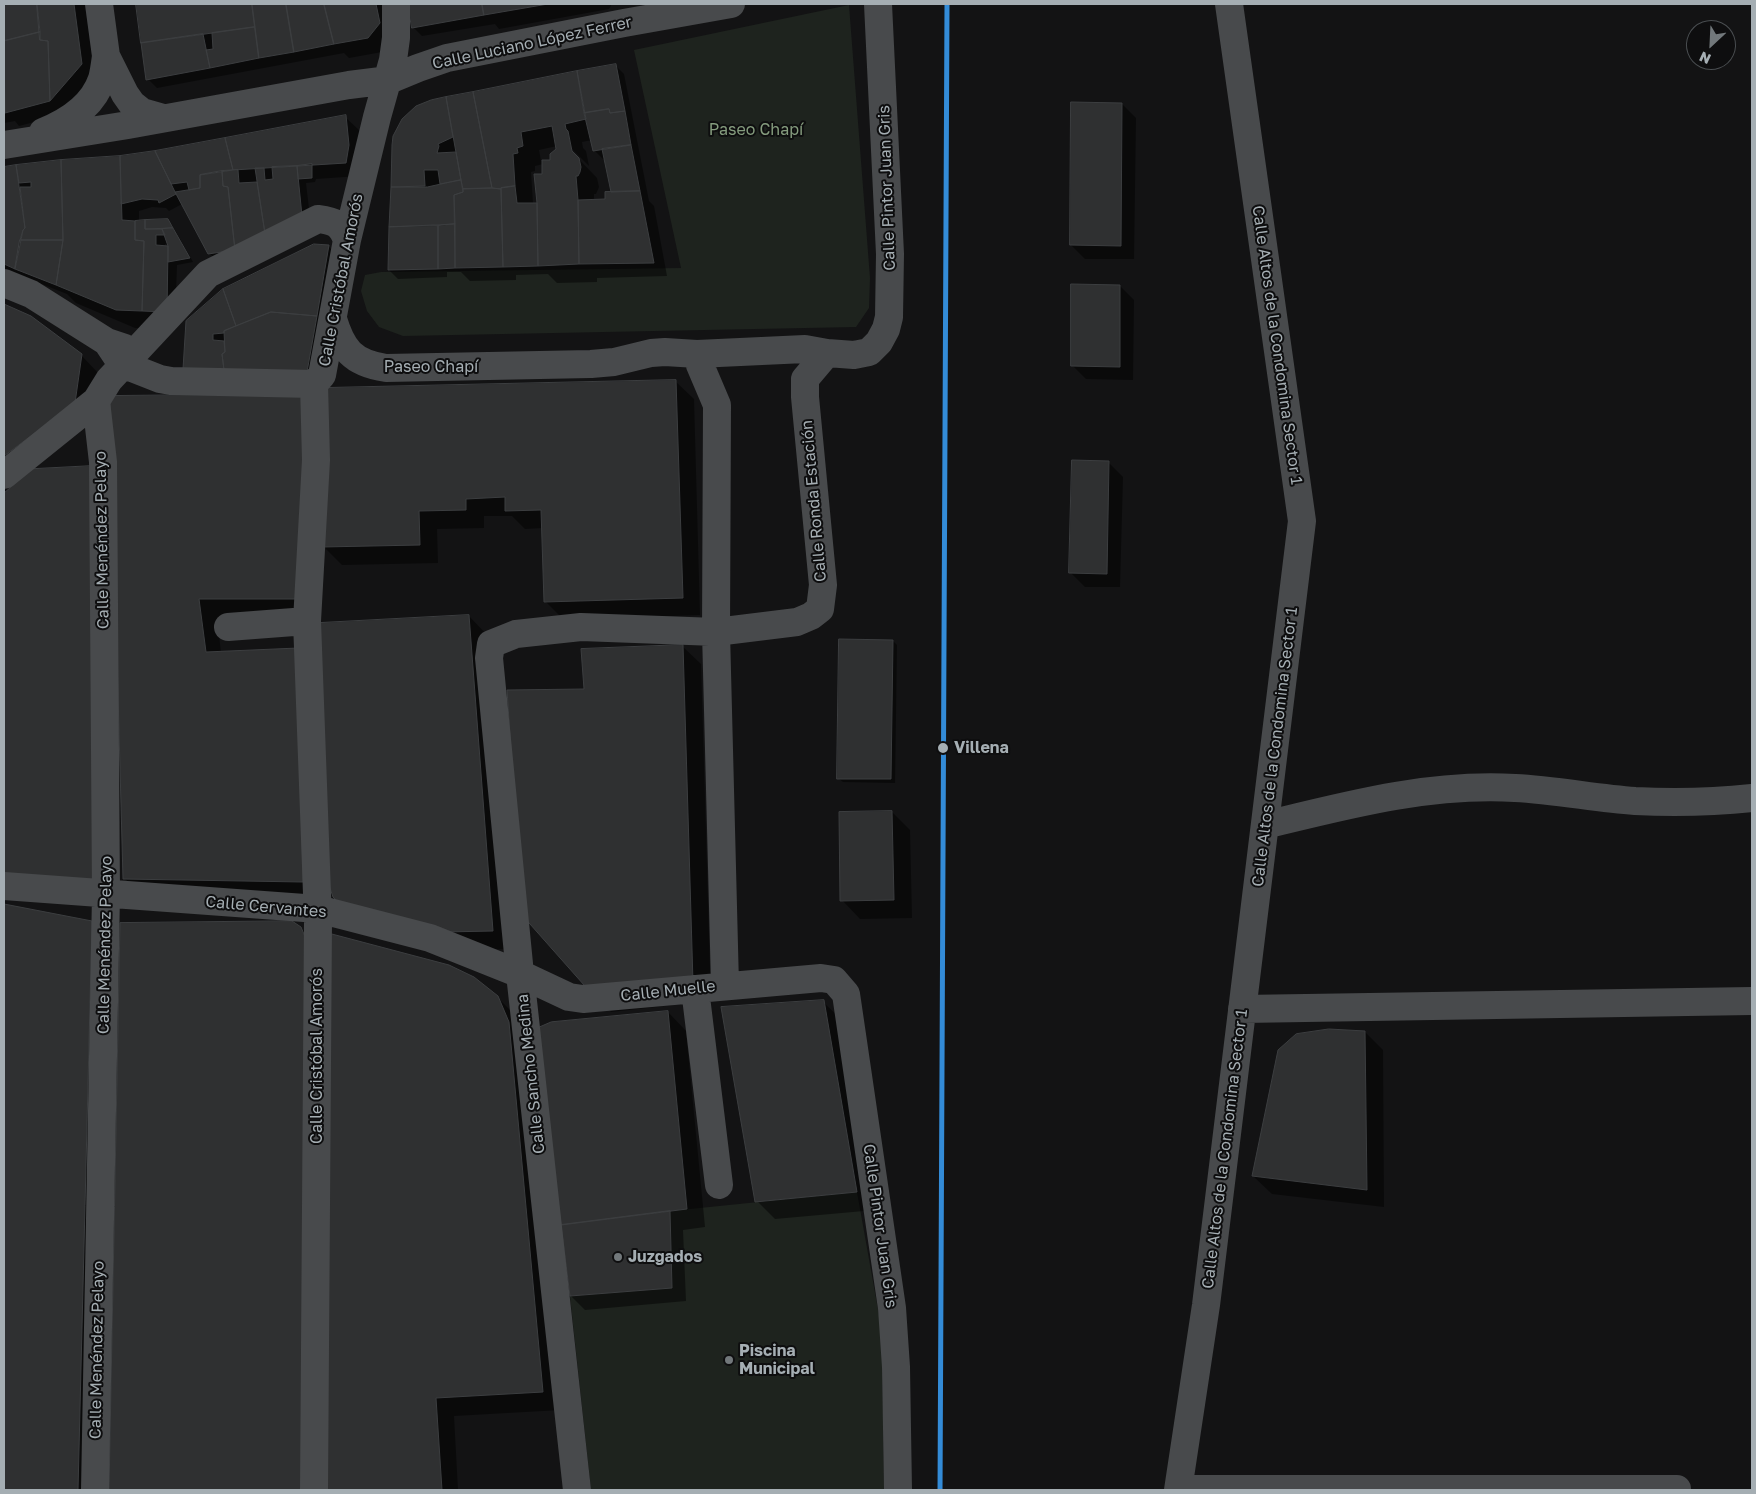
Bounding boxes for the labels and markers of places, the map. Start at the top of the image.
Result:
place label: Villena [954,738,1009,758]
marker: Villena [936,741,950,755]
place label: Juzgados [628,1247,702,1267]
marker: Juzgados [612,1251,624,1263]
place label: Piscina Municipal [739,1341,815,1379]
marker: Piscina Municipal [723,1354,735,1366]

